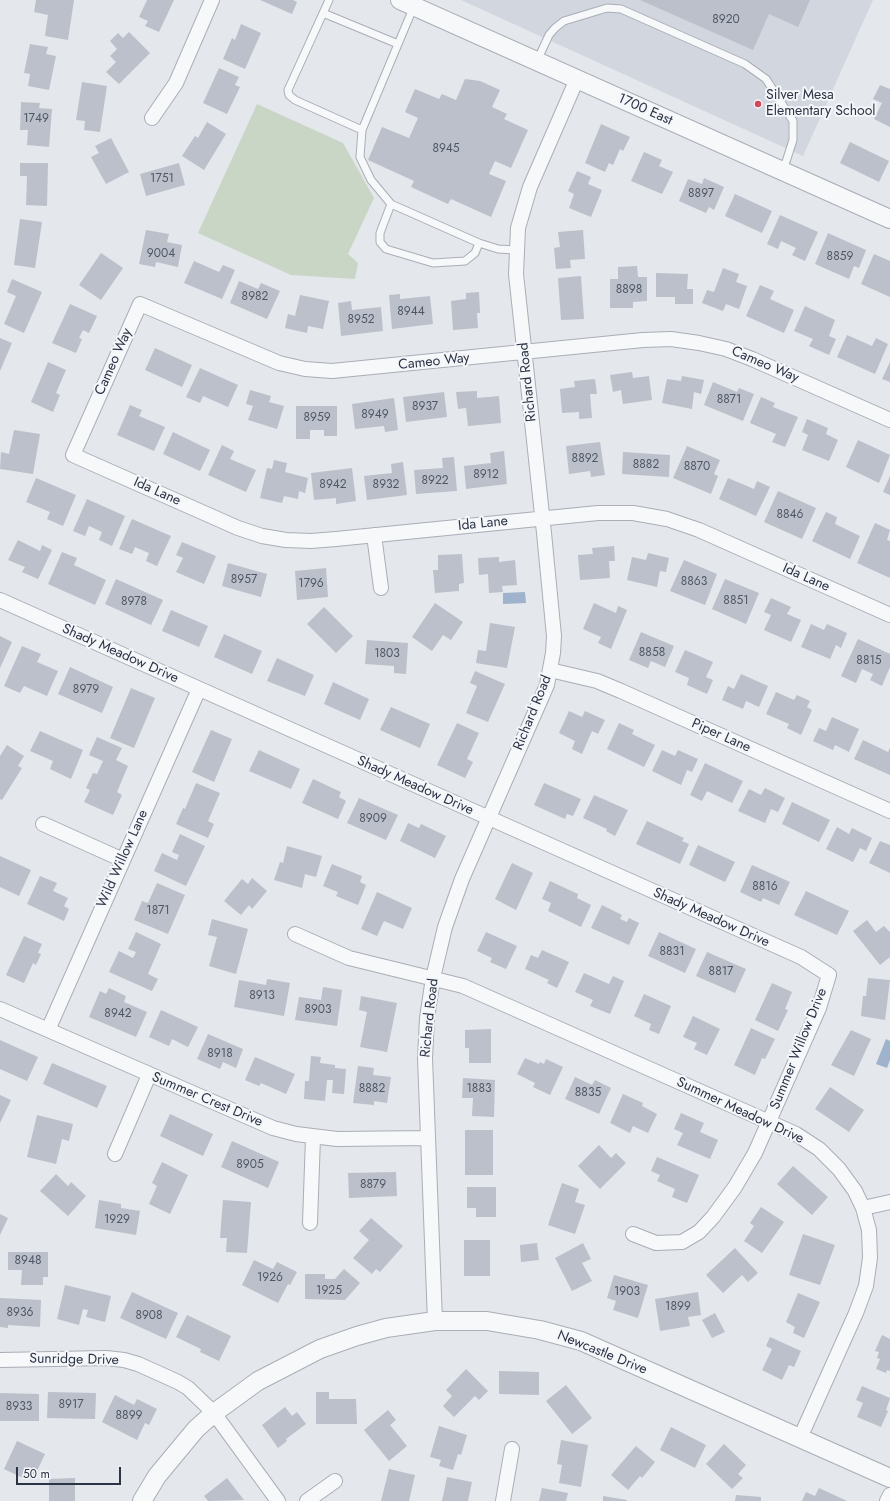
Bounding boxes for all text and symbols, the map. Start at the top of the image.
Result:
house number: 8920 [712,13,740,27]
place label: Silver Mesa Elementary School [766,88,876,120]
street label: 1700 East [615,91,675,129]
marker: Silver Mesa Elementary School [753,99,763,109]
house number: 1749 [23,112,49,126]
house number: 8945 [432,142,460,156]
house number: 1751 [150,172,174,186]
house number: 8897 [688,187,714,201]
house number: 9004 [147,247,175,261]
house number: 8859 [827,250,853,264]
house number: 8898 [616,283,642,297]
house number: 8982 [242,290,268,304]
house number: 8944 [397,305,425,319]
house number: 8952 [347,313,375,327]
street label: Cameo Way [92,326,136,398]
street label: Richard Road [515,342,541,422]
street label: Cameo Way [729,343,801,387]
street label: Cameo Way [398,350,470,374]
house number: 8871 [717,393,741,407]
house number: 8937 [412,400,438,414]
house number: 8949 [361,408,389,422]
house number: 8959 [303,411,331,425]
house number: 8892 [572,452,598,466]
house number: 8882 [633,458,659,472]
house number: 8870 [684,460,710,474]
house number: 8912 [473,468,499,482]
street label: Ida Lane [131,474,183,510]
house number: 8922 [421,474,449,488]
house number: 8942 [319,478,347,492]
house number: 8932 [373,478,399,492]
house number: 8846 [776,508,804,522]
street label: Ida Lane [457,513,509,535]
street label: Ida Lane [780,560,832,596]
house number: 8957 [231,573,257,587]
house number: 8863 [681,575,707,589]
house number: 1796 [298,577,324,591]
house number: 8851 [723,594,749,608]
house number: 8978 [121,595,147,609]
street label: Shady Meadow Drive [59,621,181,687]
house number: 8858 [639,646,665,660]
house number: 1803 [374,647,400,661]
house number: 8815 [856,654,882,668]
street label: Richard Road [510,673,556,753]
house number: 8979 [73,683,99,697]
street label: Piper Lane [689,715,753,757]
street label: Shady Meadow Drive [354,753,476,819]
street label: Wild Willow Lane [94,807,152,911]
house number: 8909 [359,812,387,826]
house number: 8816 [752,880,778,894]
street label: Shady Meadow Drive [650,885,772,951]
house number: 1871 [146,904,170,918]
house number: 8831 [659,945,685,959]
house number: 8817 [709,965,733,979]
street label: Richard Road [417,978,443,1058]
street label: Summer Willow Drive [767,986,831,1112]
house number: 8913 [249,989,275,1003]
house number: 8903 [304,1003,332,1017]
house number: 8942 [104,1007,132,1021]
house number: 8918 [207,1047,233,1061]
street label: Summer Crest Drive [149,1069,265,1131]
street label: Summer Meadow Drive [674,1074,806,1148]
house number: 8882 [359,1082,385,1096]
house number: 1883 [466,1082,492,1096]
house number: 8835 [575,1086,601,1100]
house number: 8905 [236,1158,264,1172]
house number: 8879 [360,1178,386,1192]
house number: 1929 [104,1213,130,1227]
house number: 8948 [14,1254,42,1268]
house number: 1926 [257,1271,283,1285]
house number: 1925 [316,1284,342,1298]
house number: 1903 [614,1285,640,1299]
house number: 1899 [665,1300,691,1314]
house number: 8936 [7,1306,33,1320]
house number: 8908 [135,1309,163,1323]
street label: Newcastle Drive [555,1327,649,1379]
street label: Sunridge Drive [29,1351,119,1369]
house number: 8917 [58,1398,84,1412]
house number: 8933 [6,1400,32,1414]
house number: 8899 [116,1409,142,1423]
scale bar [18,1459,123,1485]
text: 50 m [23,1465,50,1483]

